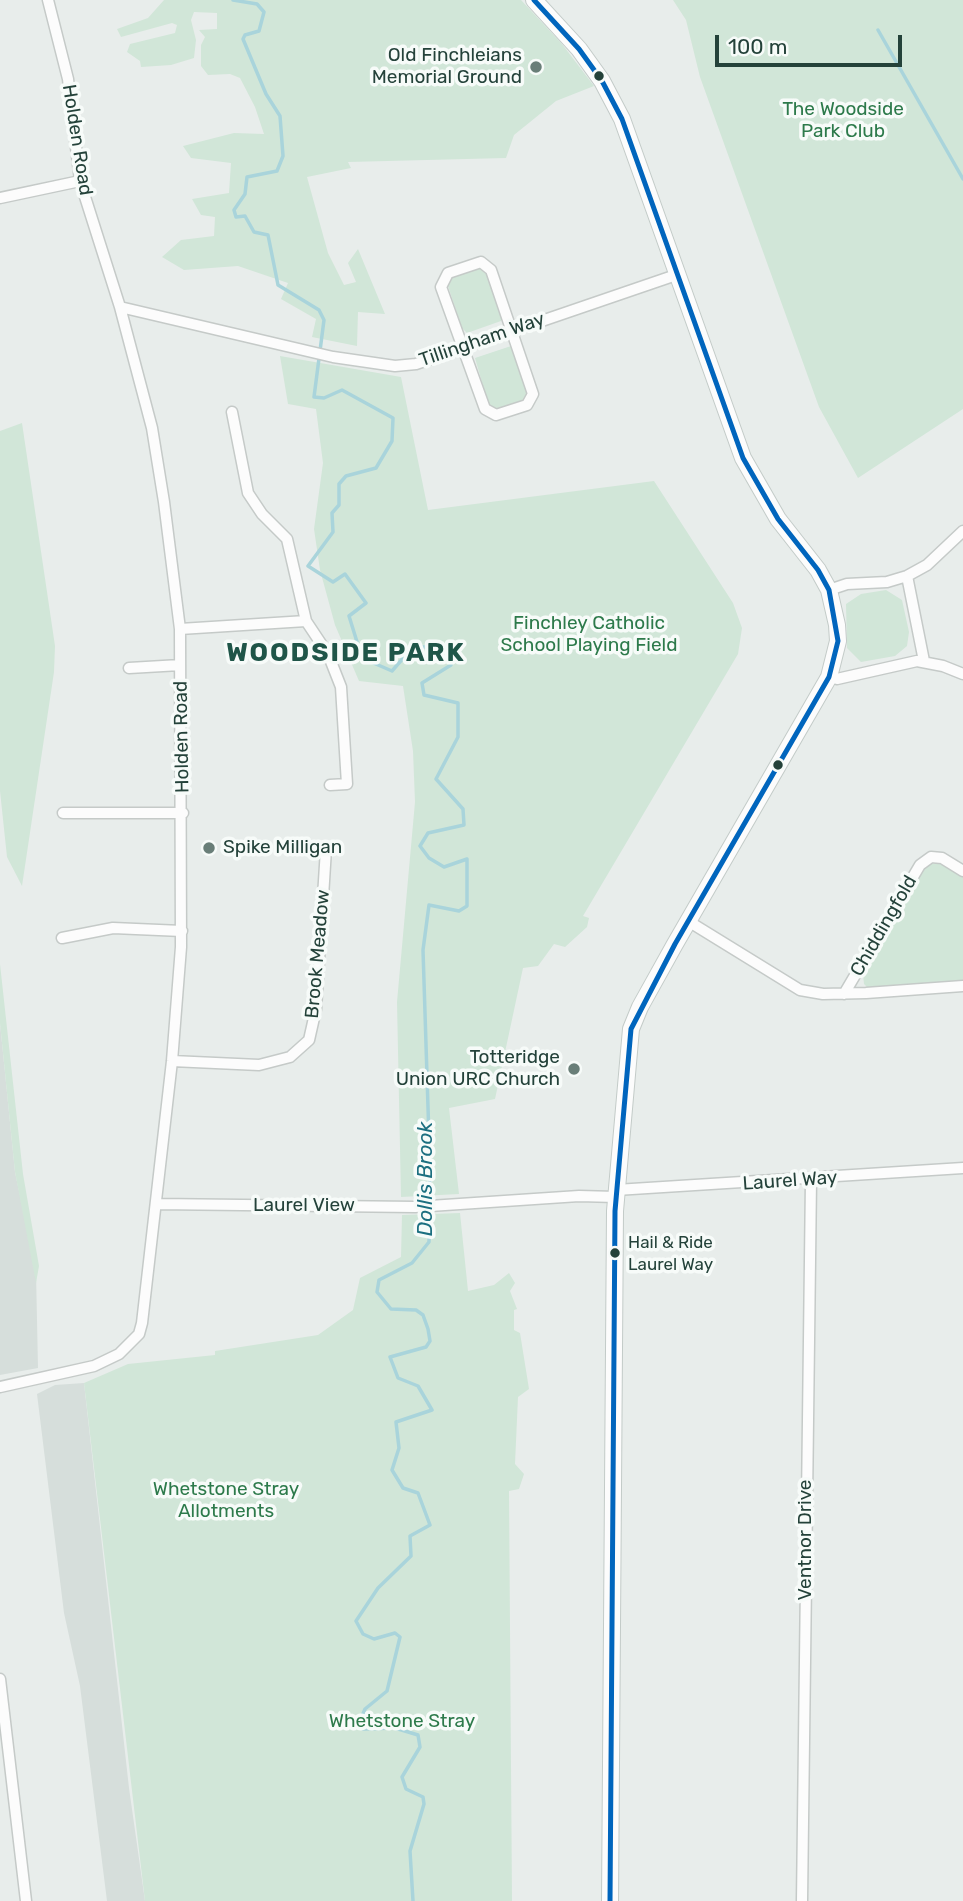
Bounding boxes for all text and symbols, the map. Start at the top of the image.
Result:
scale bar [718,21,905,65]
text: 100 m [728,34,787,59]
place label: Old Finchleians Memorial Ground [372,45,522,89]
marker: Old Finchleians Memorial Ground [528,59,544,75]
unlabelled marker [592,69,606,83]
street label: Holden Road [57,83,97,197]
park label: The Woodside Park Club [782,99,904,143]
street label: Tillingham Way [416,308,548,372]
park label: Finchley Catholic School Playing Field [501,613,677,657]
district label: WOODSIDE PARK [228,637,464,669]
street label: Holden Road [170,681,194,793]
unlabelled marker [771,758,785,772]
place label: Spike Milligan [223,837,342,859]
marker: Spike Milligan [201,840,217,856]
street label: Chiddingfold [846,871,922,981]
street label: Brook Meadow [301,889,335,1019]
place label: Totteridge Union URC Church [396,1047,560,1091]
marker: Totteridge Union URC Church [566,1061,582,1077]
water label: Dollis Brook [413,1122,439,1236]
street label: Laurel Way [742,1166,838,1196]
street label: Laurel View [253,1195,355,1217]
place label: Hail & Ride Laurel Way [628,1233,713,1273]
marker: Hail & Ride Laurel Way [608,1246,622,1260]
park label: Whetstone Stray Allotments [153,1479,299,1523]
street label: Ventnor Drive [795,1480,817,1600]
park label: Whetstone Stray [329,1711,475,1733]

